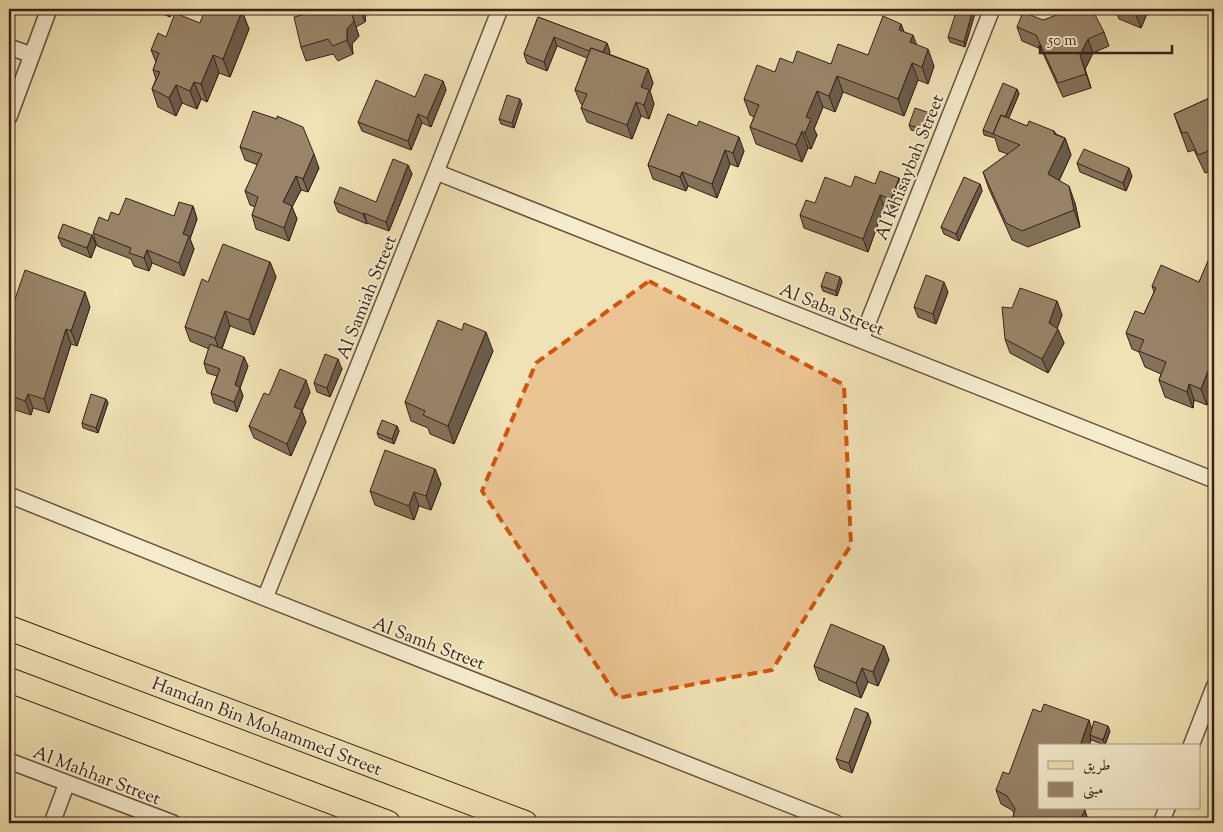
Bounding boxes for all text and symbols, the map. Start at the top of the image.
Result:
scale bar [1040,22,1173,54]
text: 50 m [1047,31,1077,52]
street label: Al Khisaybah Street [870,91,952,245]
street label: Al Samiah Street [331,232,405,364]
street label: Al Saba Street [775,278,887,344]
street label: Al Samh Street [368,612,488,678]
street label: Hamdan Bin Mohammed Street [148,672,385,784]
street label: Al Mahhar Street [29,741,164,813]
legend [1038,744,1200,810]
text: طريق [1083,756,1110,777]
text: مبنى [1083,780,1103,801]

